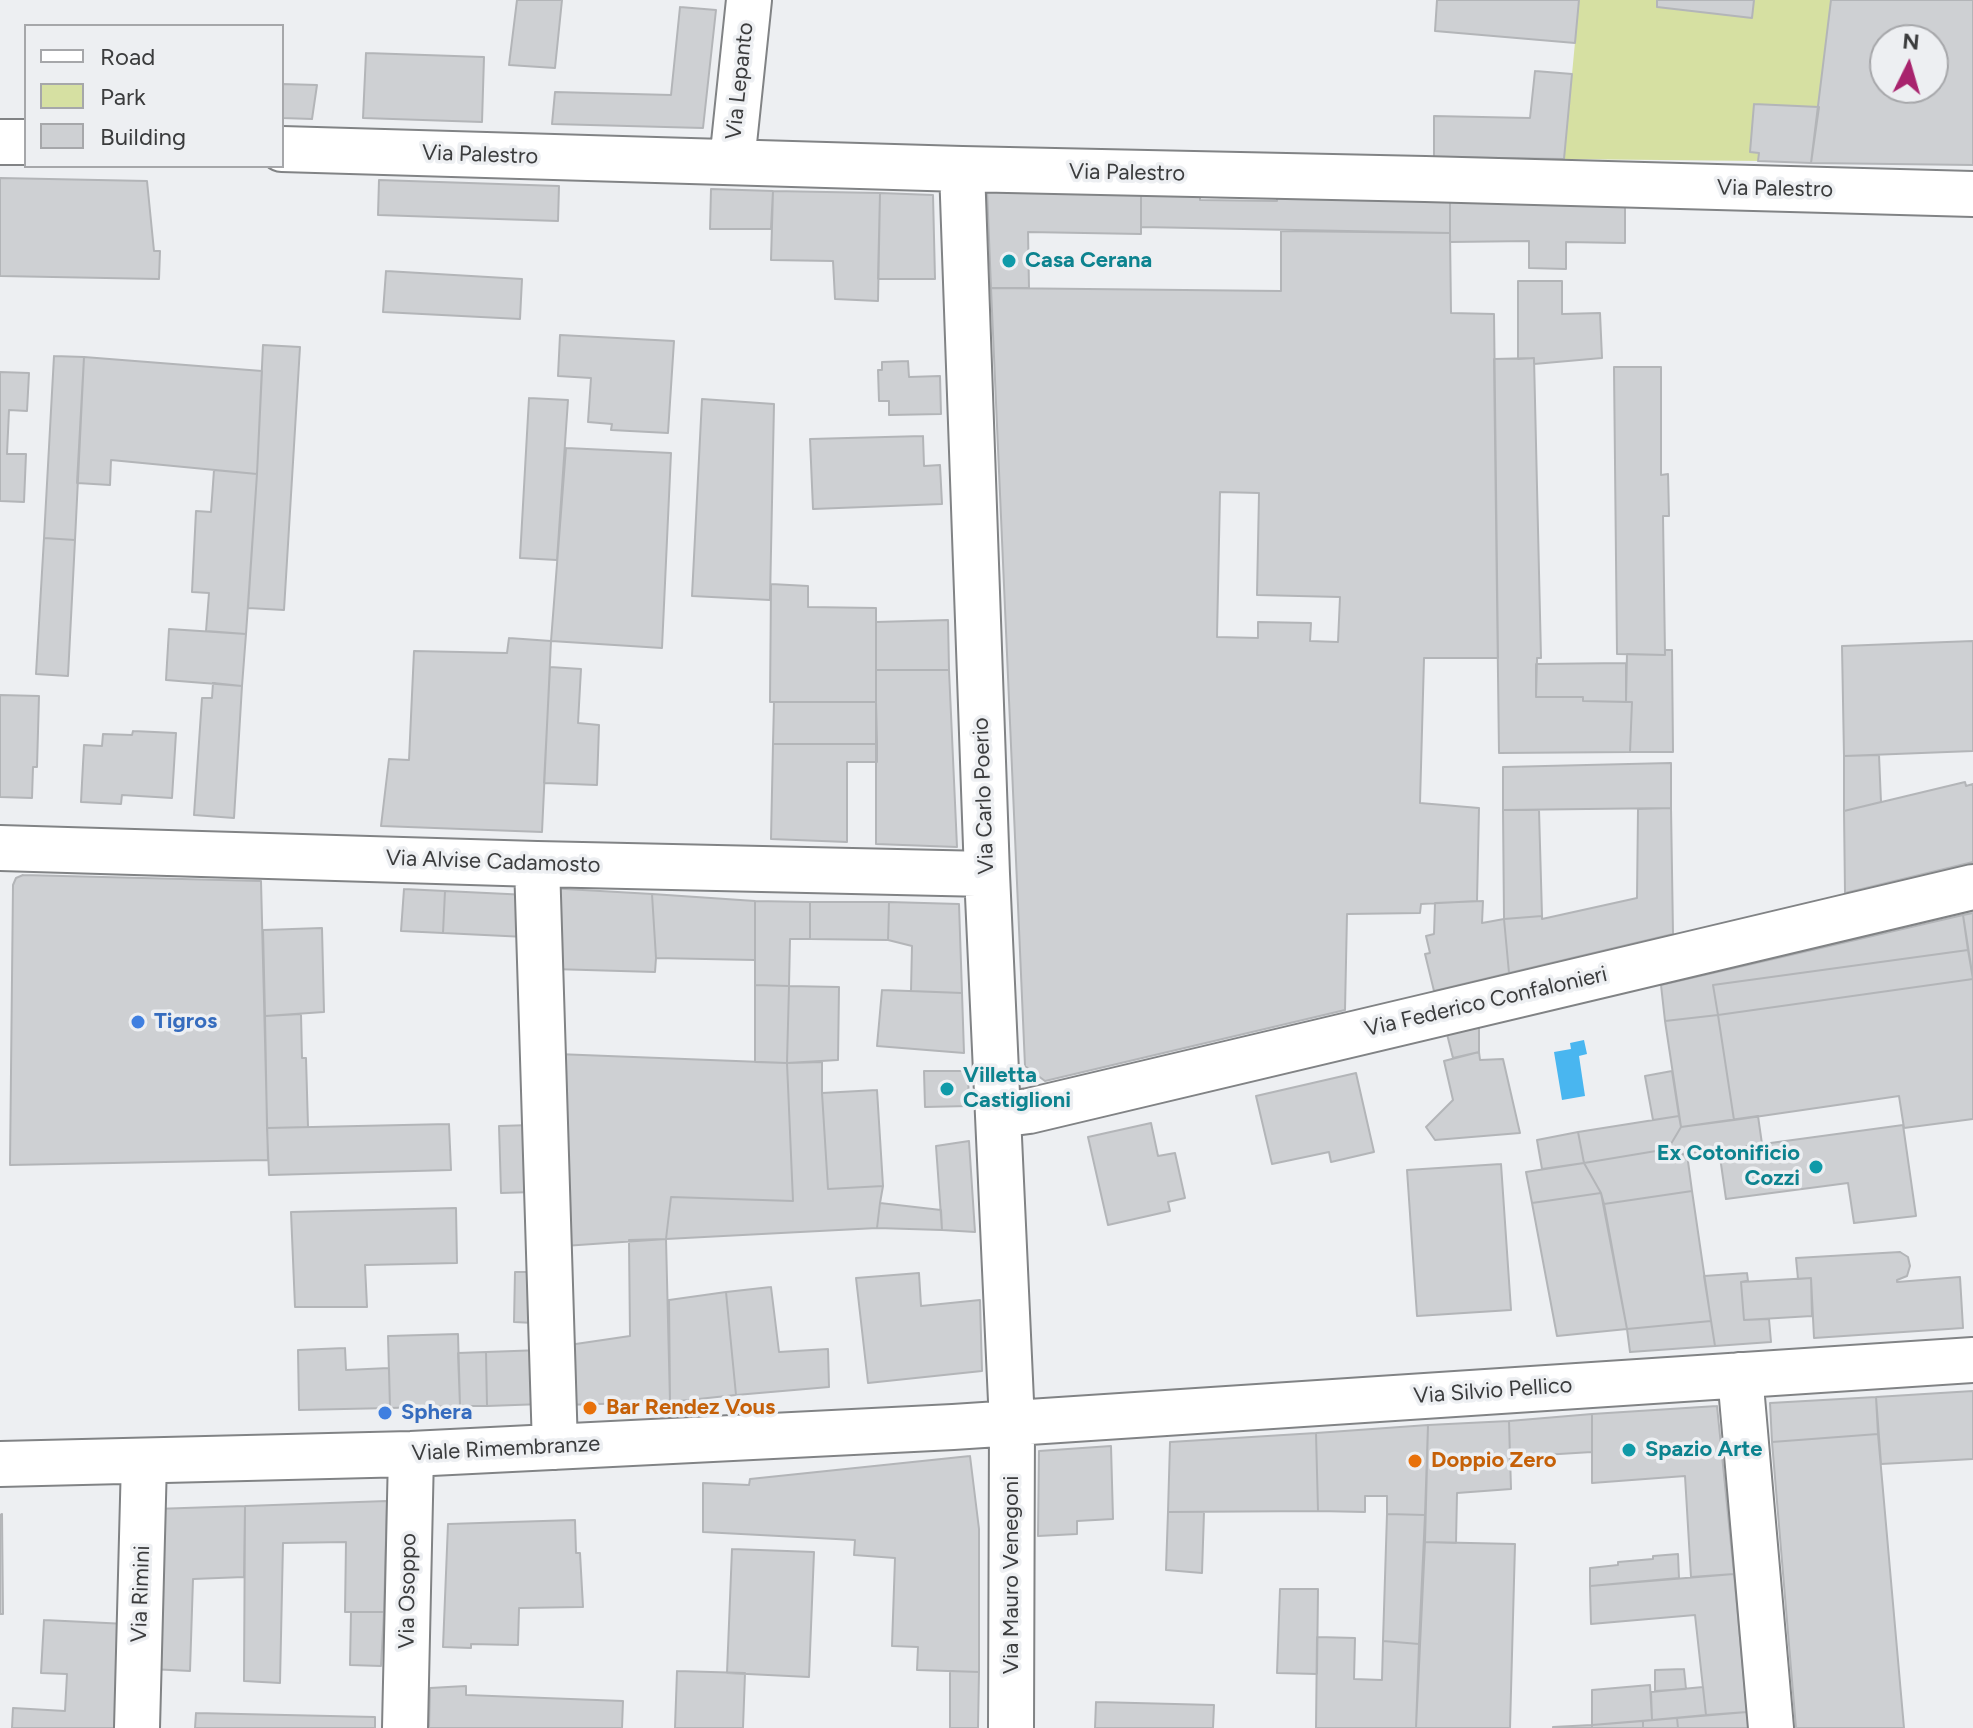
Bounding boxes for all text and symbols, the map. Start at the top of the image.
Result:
street label: Via Lepanto [721,21,759,141]
legend [24,24,284,168]
north arrow [1869,24,1949,104]
text: N [1901,27,1921,56]
text: Road [100,42,155,71]
text: Park [100,82,146,111]
text: Building [100,122,186,151]
street label: Via Palestro [421,140,539,170]
street label: Via Palestro [1069,159,1185,187]
street label: Via Palestro [1717,175,1833,203]
place label: Casa Cerana [1025,248,1152,274]
marker: Casa Cerana [1000,252,1018,270]
street label: Via Carlo Poerio [968,717,1000,875]
street label: Via Alvise Cadamosto [385,845,601,879]
street label: Via Federico Confalonieri [1362,961,1610,1043]
place label: Tigros [154,1009,217,1035]
marker: Tigros [129,1013,147,1031]
place label: Villetta Castiglioni [963,1063,1071,1114]
marker: Villetta Castiglioni [938,1080,956,1098]
place label: Ex Cotonificio Cozzi [1657,1141,1800,1192]
marker: Ex Cotonificio Cozzi [1807,1158,1825,1176]
street label: Via Silvio Pellico [1413,1372,1573,1410]
place label: Bar Rendez Vous [606,1395,775,1421]
marker: Bar Rendez Vous [581,1399,599,1417]
place label: Sphera [401,1400,472,1426]
marker: Sphera [376,1404,394,1422]
street label: Viale Rimembranze [411,1431,601,1467]
place label: Spazio Arte [1645,1437,1762,1463]
marker: Spazio Arte [1620,1441,1638,1459]
place label: Doppio Zero [1431,1448,1557,1474]
marker: Doppio Zero [1406,1452,1424,1470]
street label: Via Mauro Venegoni [999,1476,1025,1674]
street label: Via Osoppo [394,1533,422,1649]
street label: Via Rimini [126,1545,156,1643]

